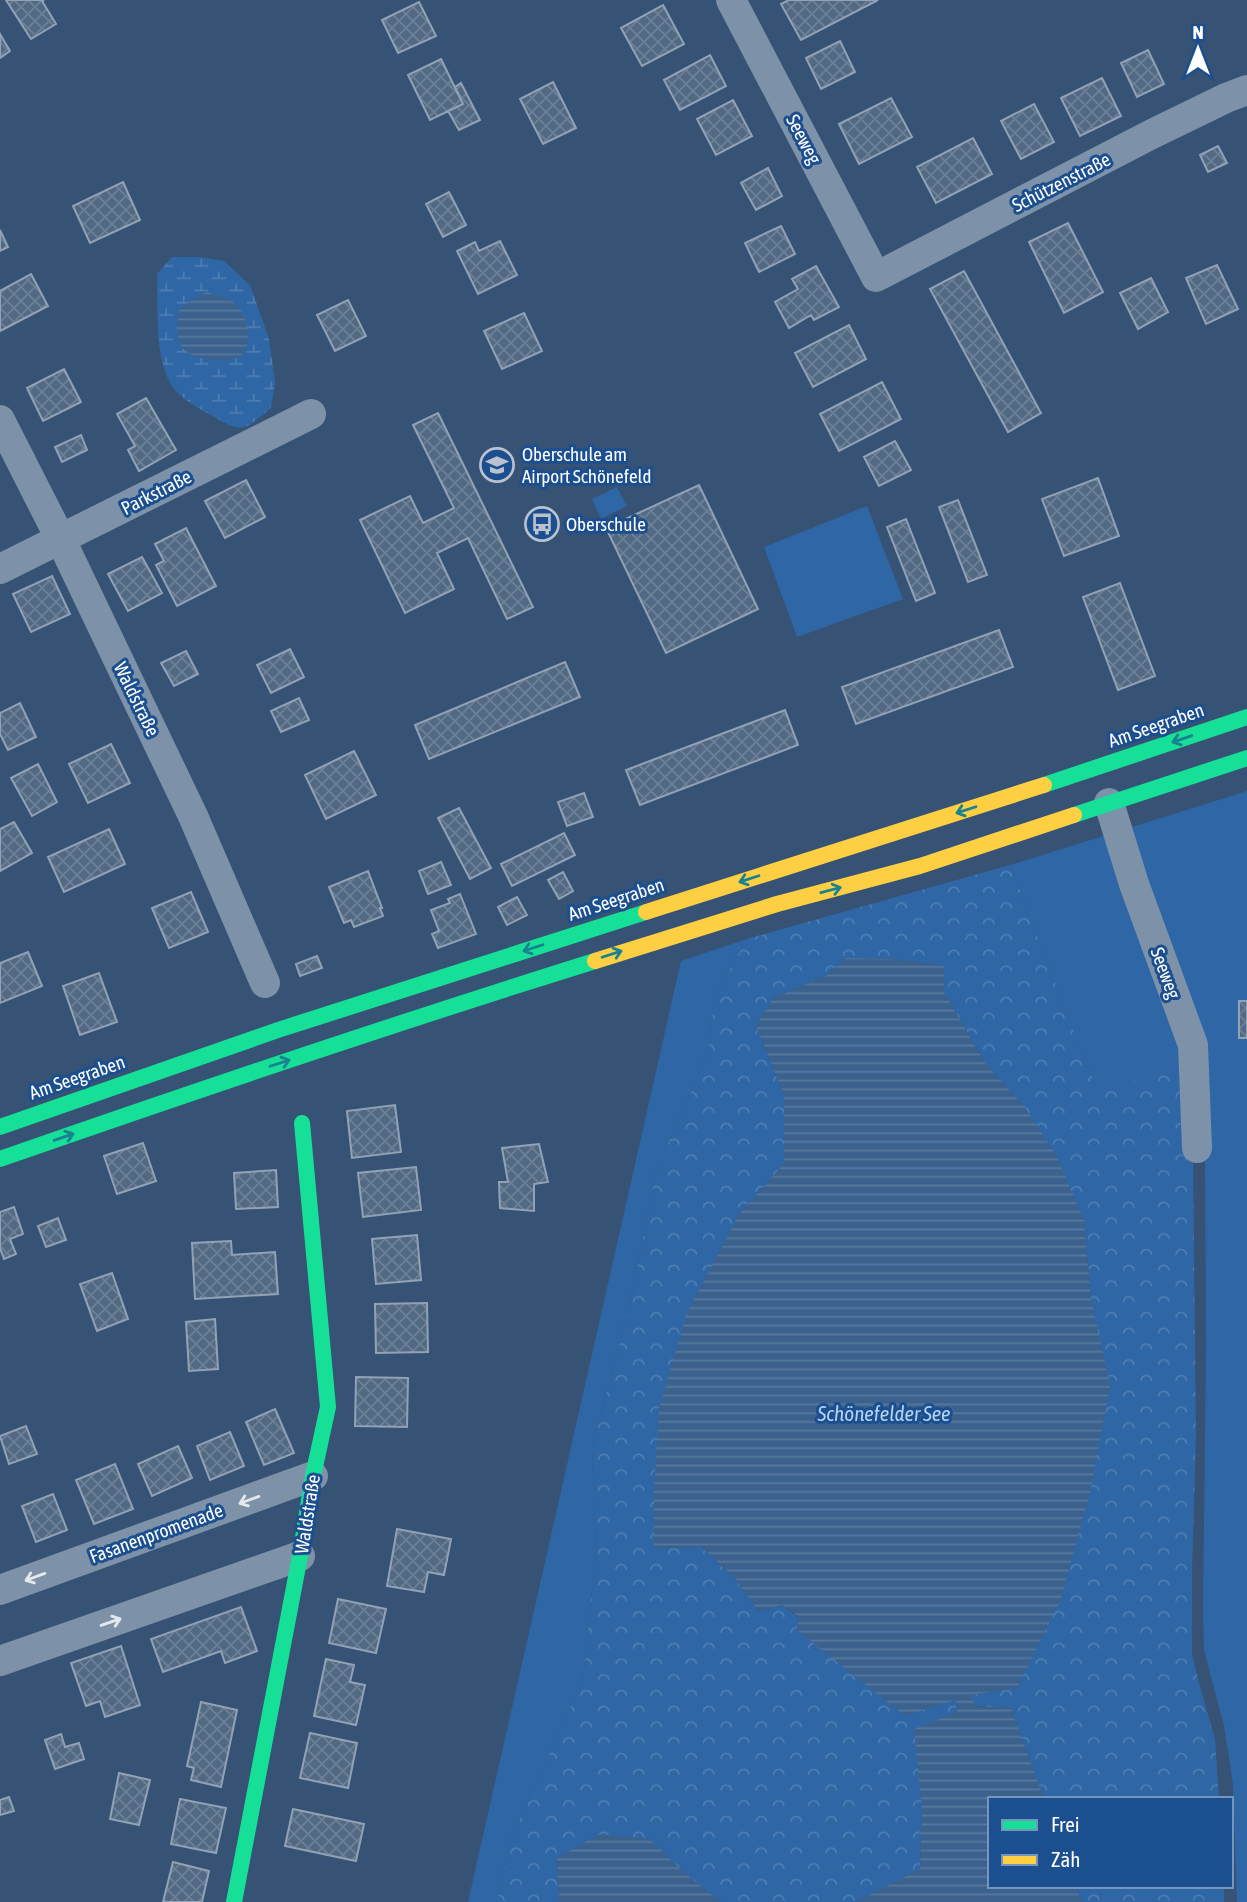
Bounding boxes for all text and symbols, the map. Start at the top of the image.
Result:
north arrow [1163,14,1233,84]
text: N [1192,21,1204,43]
street label: Seeweg [782,110,827,168]
street label: Schützenstraße [1008,148,1114,216]
place label: Oberschule am Airport Schönefeld [522,443,651,487]
school or university icon: Oberschule am Airport Schönefeld [478,446,516,484]
street label: Parkstraße [117,465,195,519]
bus stop icon: Oberschule [523,505,561,543]
place label: Oberschule [566,513,646,535]
street label: Waldstraße [110,658,164,740]
street label: Am Seegraben [1105,698,1207,752]
one-way arrow [1172,734,1194,746]
one-way arrow [956,804,978,817]
street label: Am Seegraben [565,873,667,925]
one-way arrow [739,873,761,886]
one-way arrow [819,883,841,896]
one-way arrow [522,943,544,955]
street label: Seeweg [1147,944,1186,1002]
one-way arrow [601,947,623,960]
street label: Am Seegraben [26,1050,128,1104]
one-way arrow [268,1056,290,1068]
one-way arrow [53,1130,75,1142]
water label: Schönefelder See [817,1401,950,1425]
street label: Waldstraße [290,1473,324,1555]
one-way arrow [238,1494,260,1507]
street label: Fasanenpromenade [86,1499,226,1567]
one-way arrow [24,1572,46,1584]
one-way arrow [99,1615,121,1627]
legend [988,1797,1233,1888]
text: Frei [1051,1812,1080,1836]
text: Zäh [1051,1847,1080,1871]

